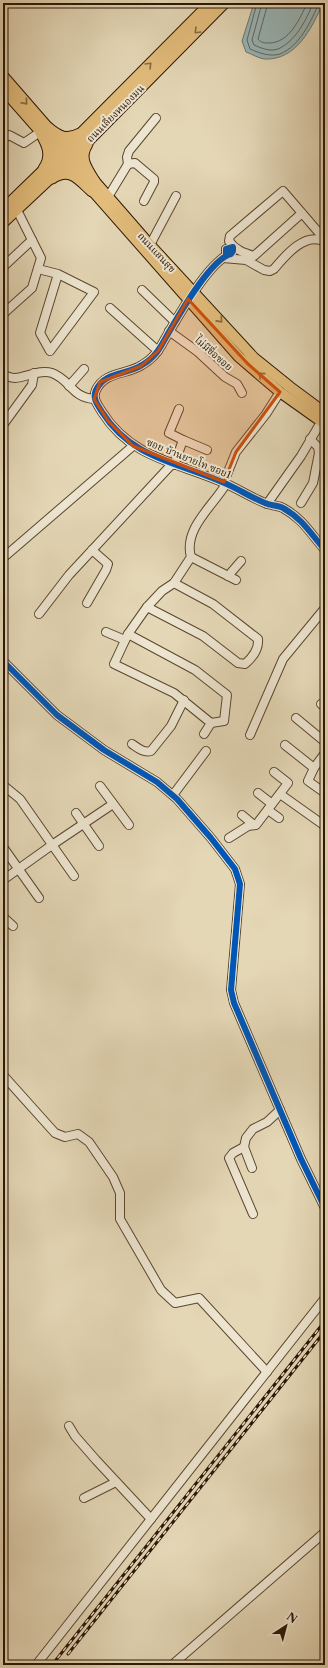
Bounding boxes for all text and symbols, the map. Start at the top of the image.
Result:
one-way arrow [194,26,202,34]
one-way arrow [144,62,152,70]
street label: ถนนเลี่ยงหนองมน [83,81,147,145]
one-way arrow [21,97,28,105]
street label: ถนนแสนสุข [134,229,179,276]
one-way arrow [215,315,223,323]
street label: ไม่มีชื่อซอย [191,332,236,373]
one-way arrow [258,373,265,380]
street label: ซอย บ้านยายโท ซอย1 [145,435,234,482]
north arrow [266,1606,306,1646]
text: N [284,1609,300,1627]

